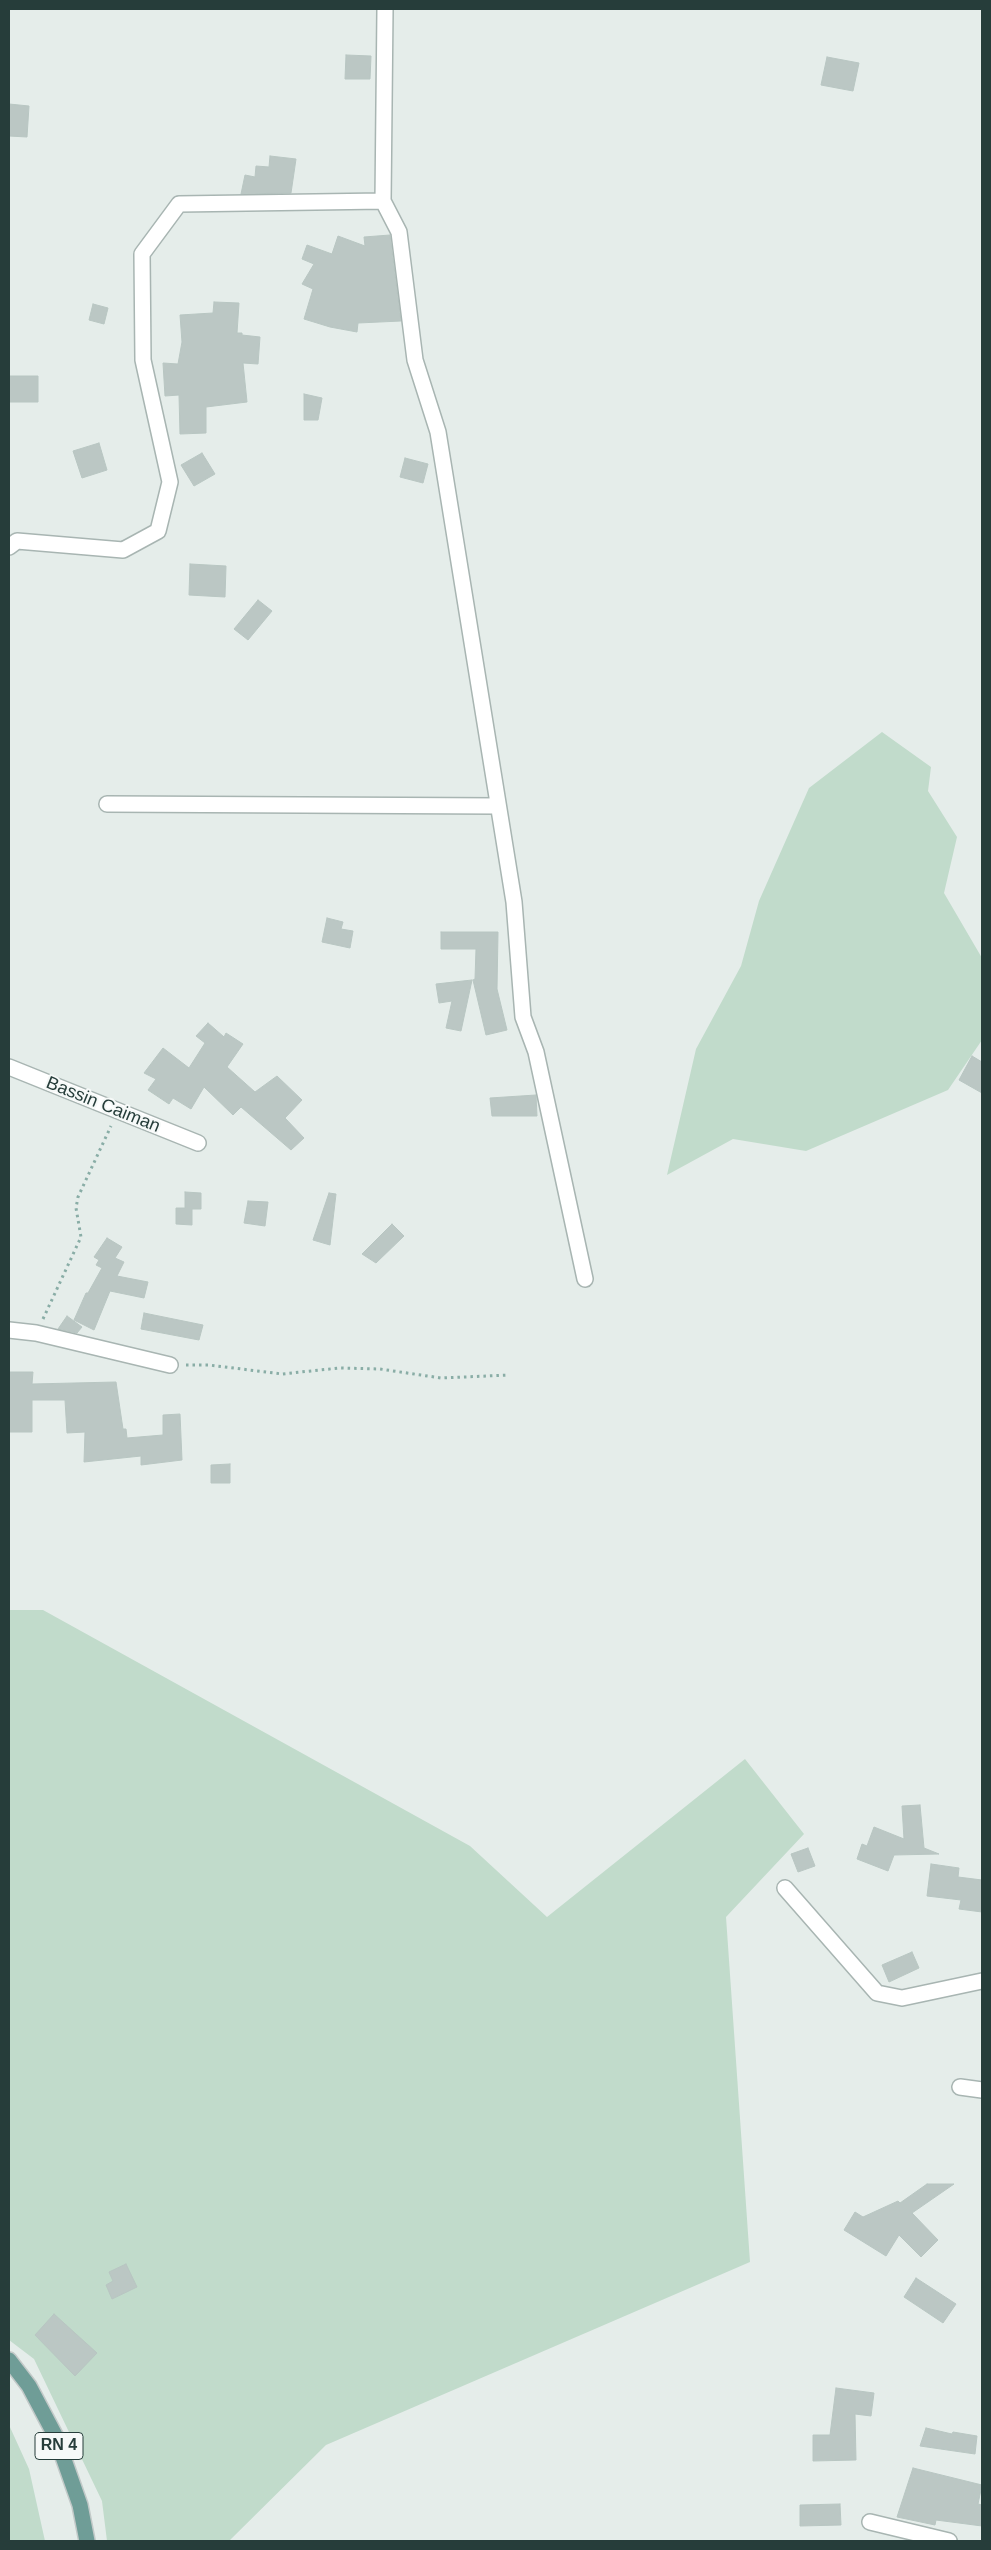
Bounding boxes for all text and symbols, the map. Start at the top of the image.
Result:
street label: Bassin Caiman [43,1072,163,1138]
road number: RN 4 [35,2432,83,2460]

